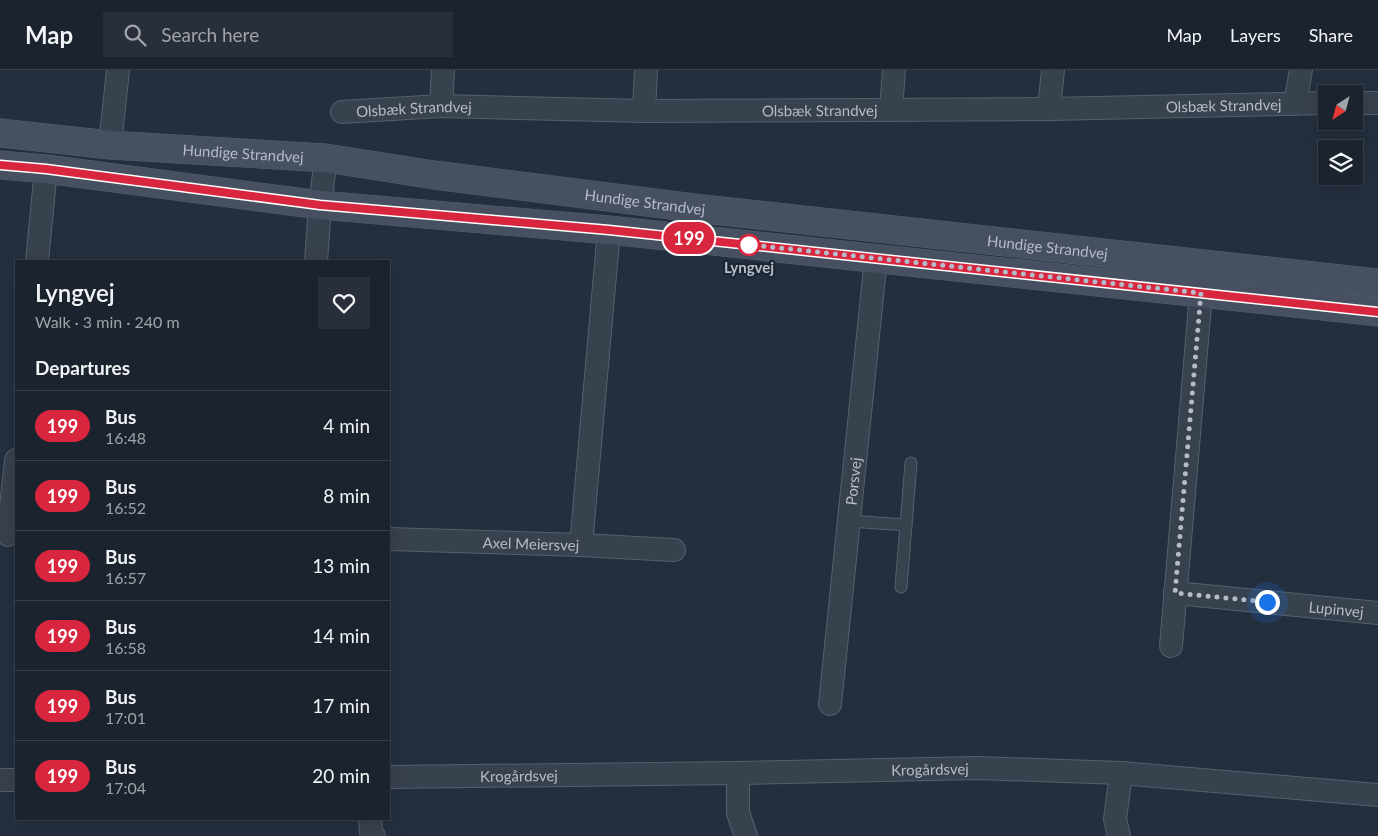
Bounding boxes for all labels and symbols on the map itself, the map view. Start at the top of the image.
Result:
north arrow [1318,85,1362,130]
street label: Olsbæk Strandvej [1166,95,1282,115]
street label: Olsbæk Strandvej [356,97,472,120]
street label: Olsbæk Strandvej [762,101,878,119]
street label: Hundige Strandvej [182,140,304,166]
street label: Hundige Strandvej [584,185,706,218]
line badge: 199 [660,222,718,254]
street label: Hundige Strandvej [986,231,1109,262]
marker: Lyngvej [738,234,760,256]
place label: Lyngvej [724,258,774,276]
street label: Porsvej [842,456,864,506]
street label: Axel Meiersvej [482,533,580,554]
your location [1255,590,1280,615]
street label: Lupinvej [1308,597,1364,621]
street label: Krogårdsvej [891,759,969,779]
street label: Krogårdsvej [480,766,558,785]

